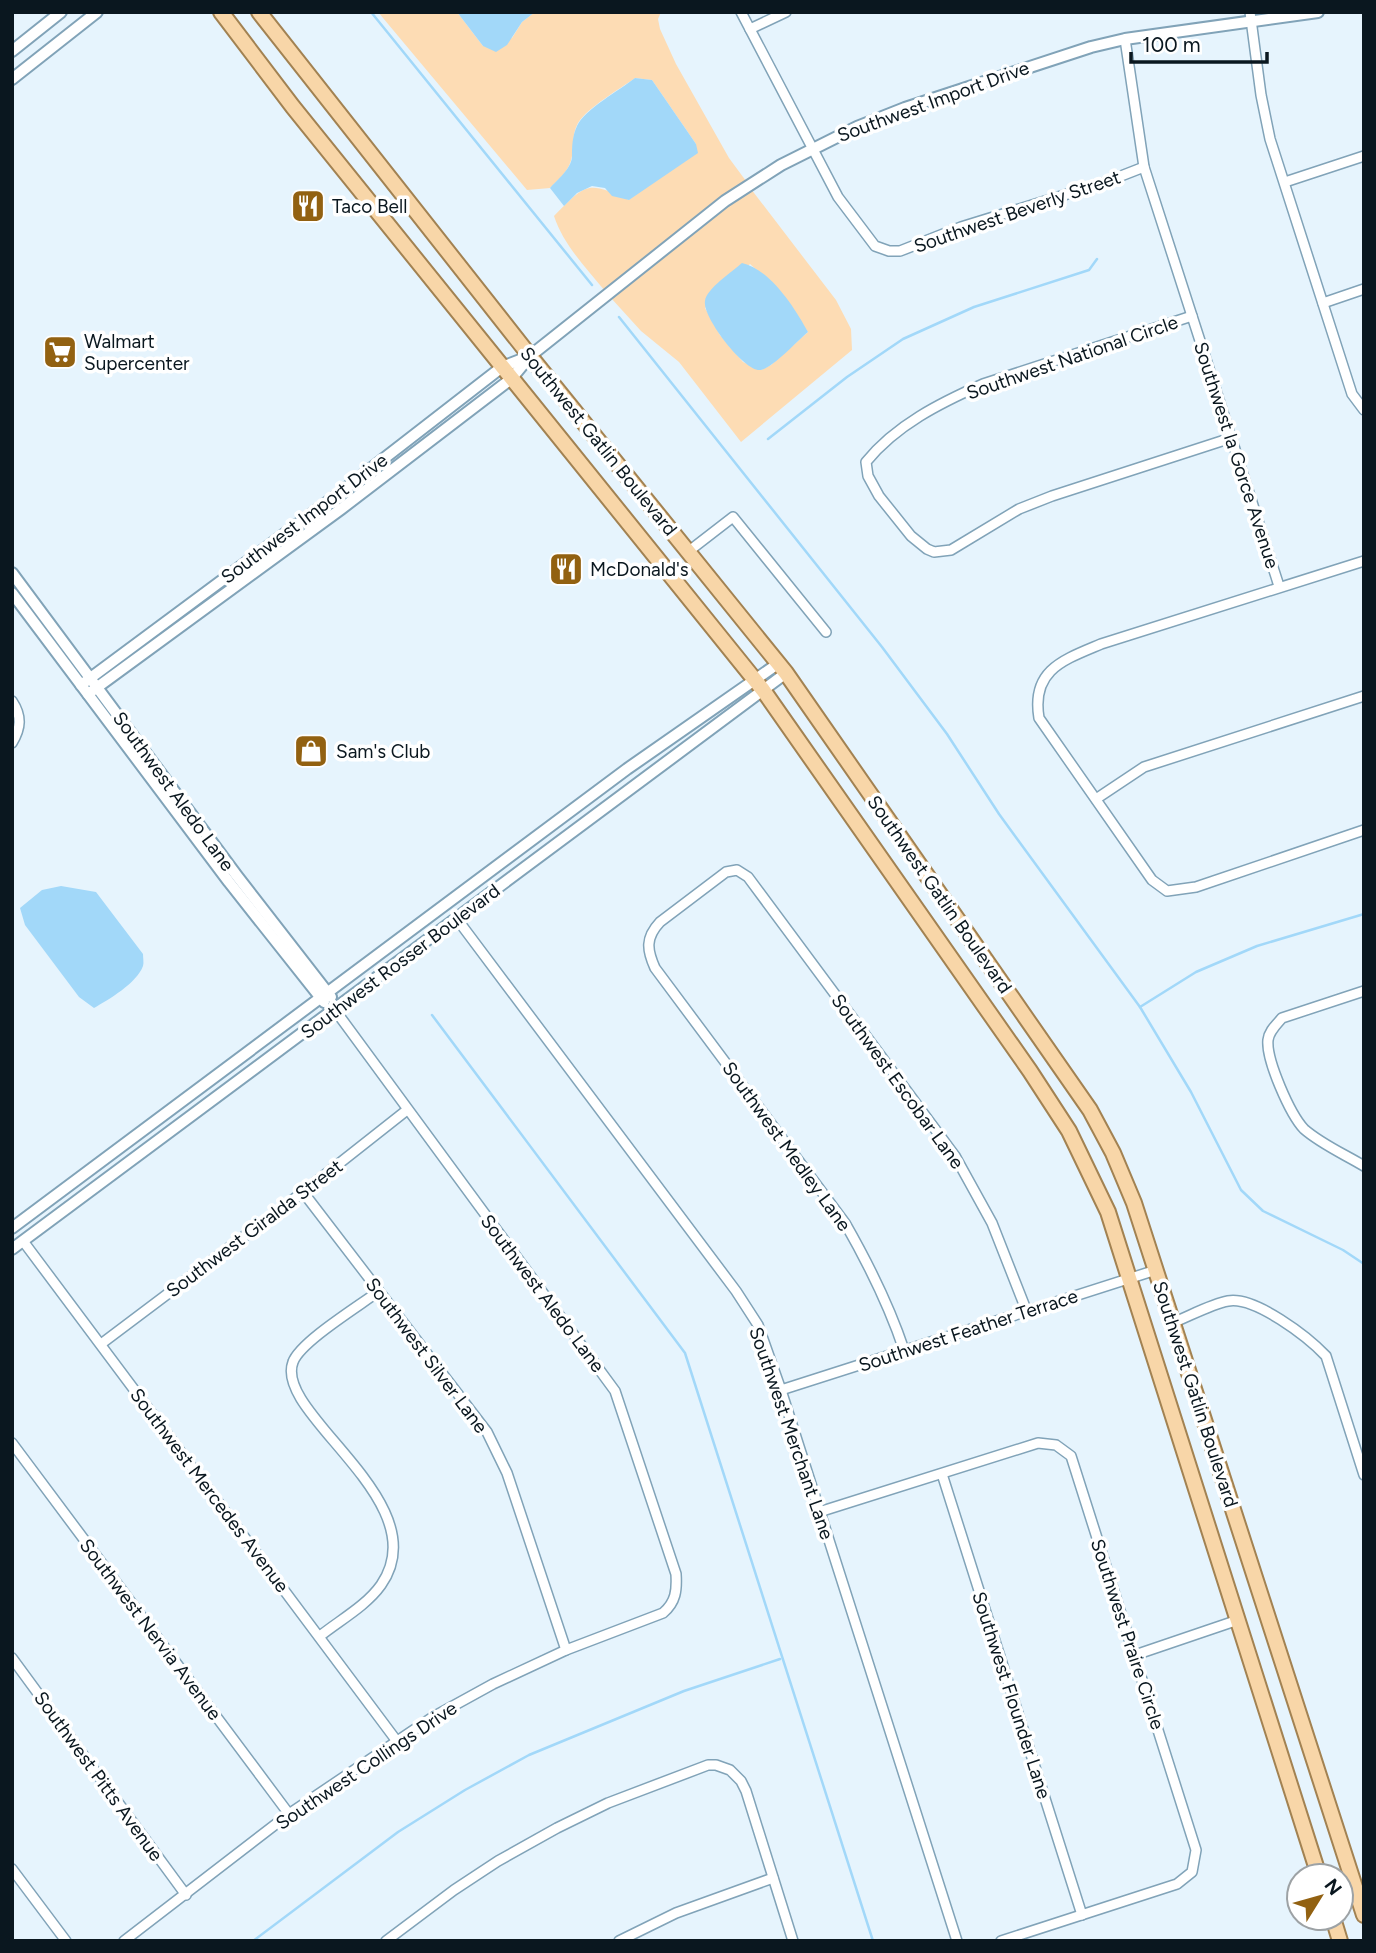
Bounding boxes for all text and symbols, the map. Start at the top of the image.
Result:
scale bar [1131,21,1268,65]
text: 100 m [1142,32,1201,57]
street label: Southwest Import Drive [834,56,1032,147]
street label: Southwest Beverly Street [911,165,1123,258]
restaurant icon: Taco Bell [289,187,327,225]
place label: Taco Bell [332,195,407,218]
street label: Southwest National Circle [963,310,1181,405]
place label: Walmart Supercenter [84,330,190,375]
supermarket icon: Walmart Supercenter [41,333,79,371]
street label: Southwest la Gorce Avenue [1189,339,1284,571]
street label: Southwest Gatlin Boulevard [515,342,682,540]
street label: Southwest Import Drive [217,448,392,589]
restaurant icon: McDonald's [547,550,585,588]
place label: McDonald's [590,558,689,581]
street label: Southwest Aledo Lane [108,707,239,876]
shop icon: Sam's Club [292,732,330,770]
place label: Sam's Club [336,740,431,763]
street label: Southwest Gatlin Boulevard [862,791,1017,998]
street label: Southwest Rosser Boulevard [296,879,504,1044]
street label: Southwest Escobar Lane [826,989,969,1173]
street label: Southwest Medley Lane [717,1057,856,1236]
street label: Southwest Giralda Street [162,1155,347,1302]
street label: Southwest Aledo Lane [476,1210,609,1377]
street label: Southwest Silver Lane [361,1273,493,1438]
street label: Southwest Gatlin Boulevard [1148,1278,1243,1510]
street label: Southwest Feather Terrace [856,1284,1081,1377]
street label: Southwest Merchant Lane [744,1324,839,1542]
street label: Southwest Mercedes Avenue [125,1384,294,1597]
street label: Southwest Nervia Avenue [75,1534,226,1725]
street label: Southwest Praire Circle [1086,1536,1169,1732]
street label: Southwest Flounder Lane [967,1589,1056,1802]
street label: Southwest Pitts Avenue [29,1687,168,1866]
street label: Southwest Collings Drive [271,1696,461,1835]
north arrow [1285,1862,1355,1932]
text: N [1320,1874,1347,1900]

